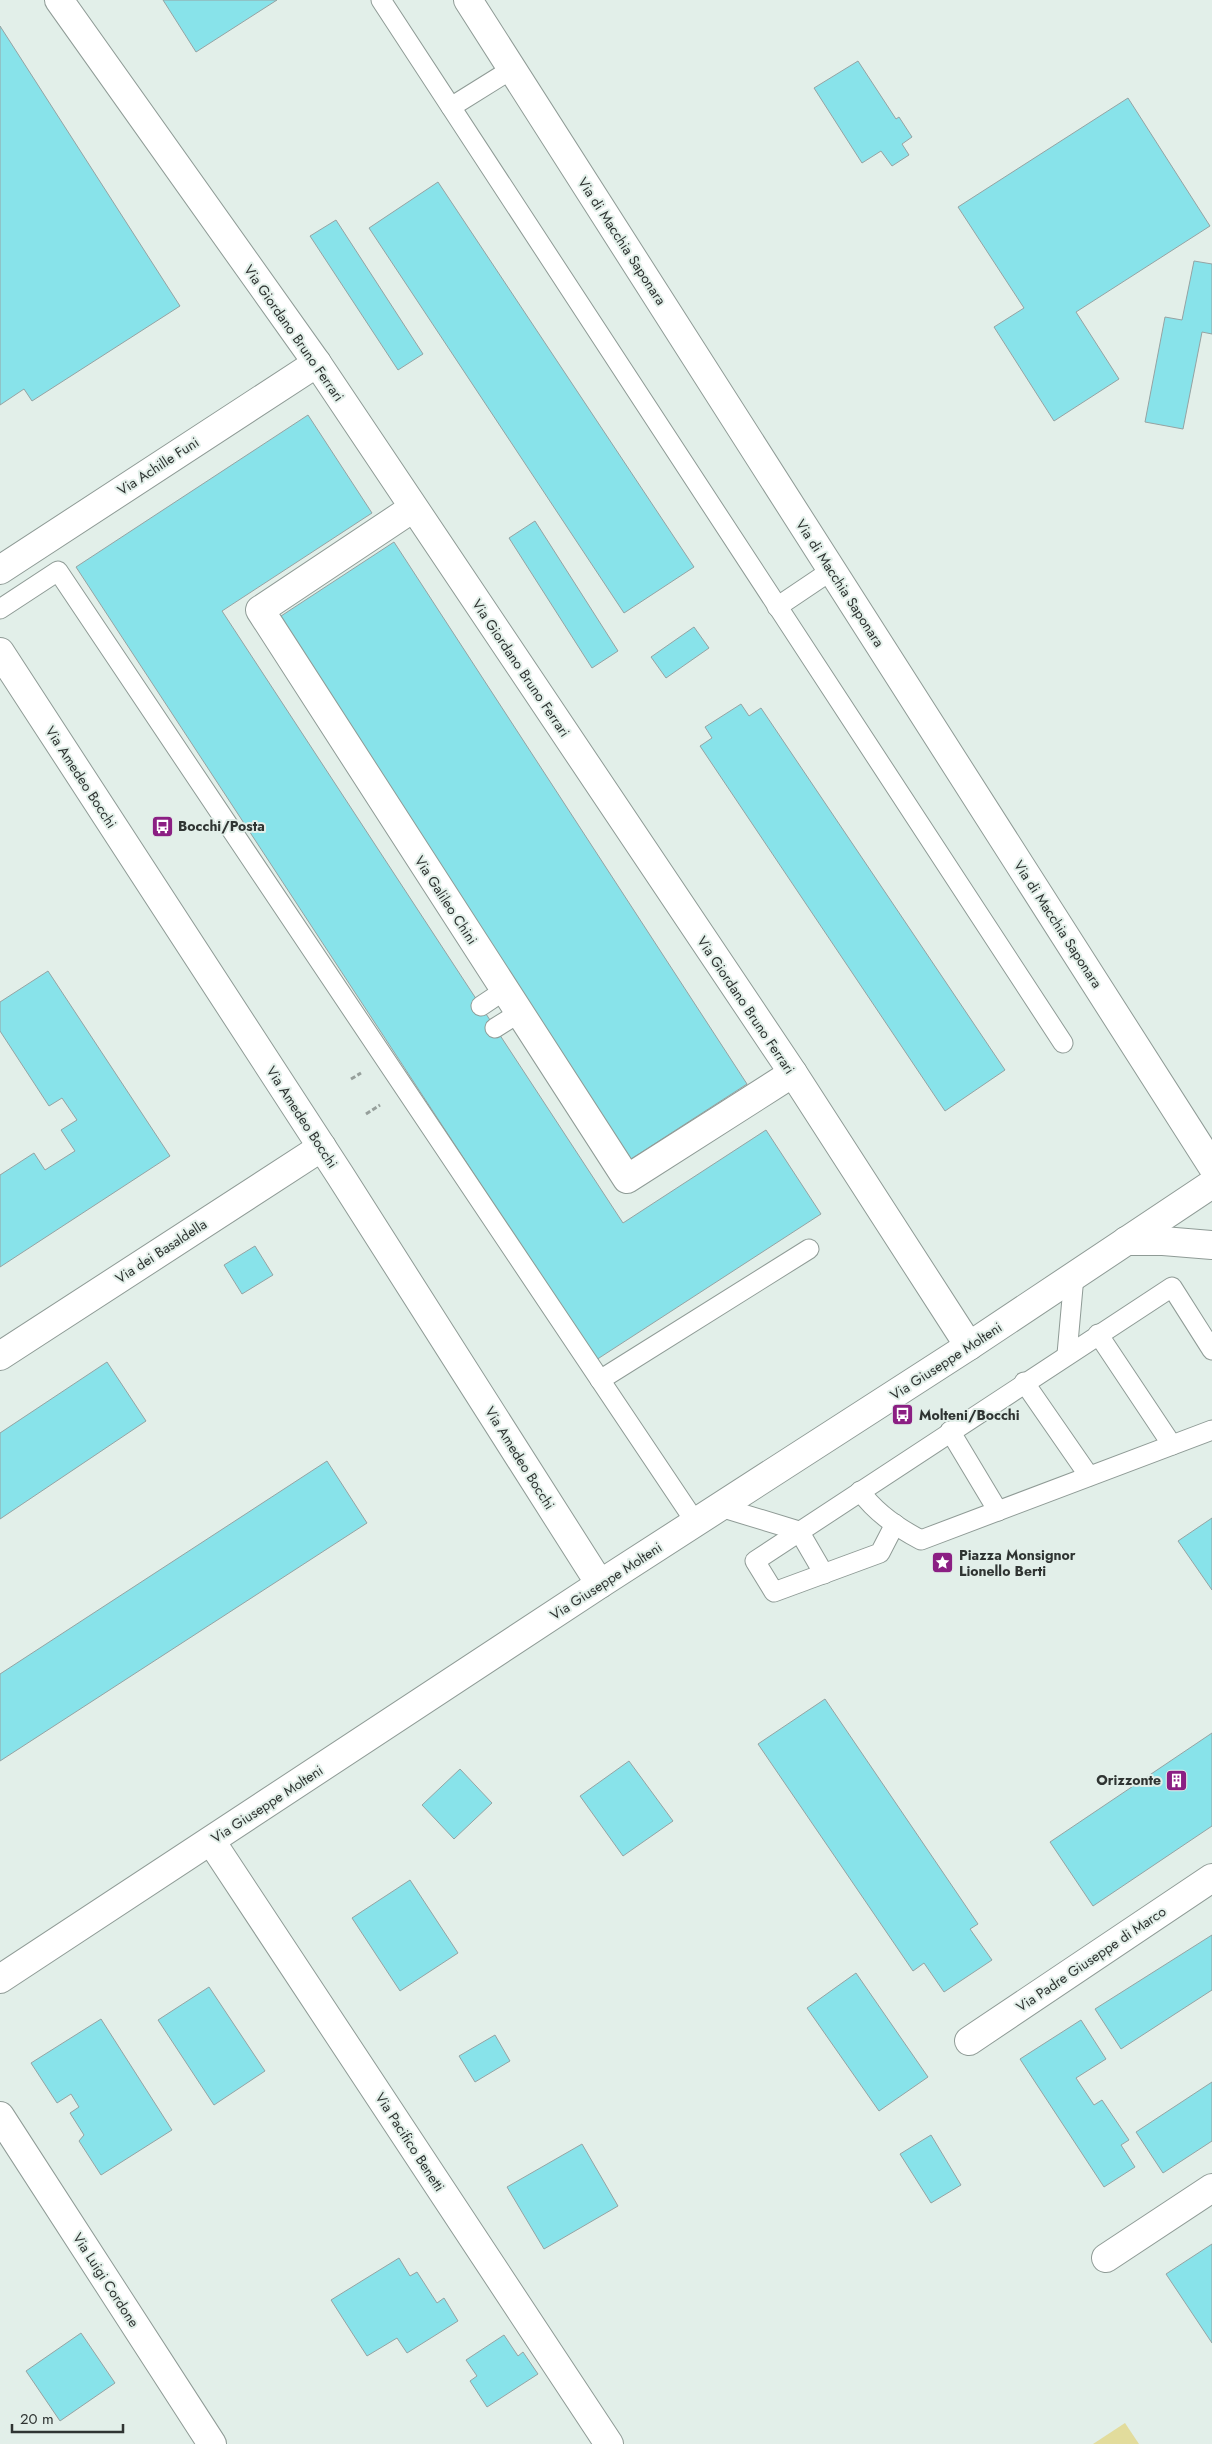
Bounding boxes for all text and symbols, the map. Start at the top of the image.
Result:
street label: Via di Macchia Saponara [573,173,671,309]
street label: Via Giordano Bruno Ferrari [239,261,349,405]
street label: Via Achille Funi [113,432,203,500]
street label: Via di Macchia Saponara [791,515,889,651]
street label: Via Giordano Bruno Ferrari [467,595,575,741]
street label: Via Amedeo Bocchi [40,722,122,832]
bus stop icon: Bocchi/Posta [150,814,174,838]
place label: Bocchi/Posta [178,816,265,836]
street label: Via Galileo Chini [410,852,482,948]
street label: Via di Macchia Saponara [1009,856,1107,992]
street label: Via Giordano Bruno Ferrari [692,932,800,1078]
street label: Via Amedeo Bocchi [261,1062,343,1172]
street label: Via dei Basaldella [111,1214,211,1288]
street label: Via Giuseppe Molteni [886,1317,1006,1405]
street label: Via Amedeo Bocchi [480,1403,560,1513]
bus stop icon: Molteni/Bocchi [891,1403,915,1427]
place label: Molteni/Bocchi [919,1405,1020,1425]
street label: Via Giuseppe Molteni [546,1537,666,1625]
place label: Piazza Monsignor Lionello Berti [959,1545,1076,1581]
place icon: Piazza Monsignor Lionello Berti [931,1551,955,1575]
street label: Via Giuseppe Molteni [207,1760,327,1848]
building icon: Orizzonte [1165,1768,1189,1792]
place label: Orizzonte [1096,1770,1161,1790]
street label: Via Padre Giuseppe di Marco [1012,1901,1170,2017]
street label: Via Pacifico Benetti [370,2089,450,2195]
street label: Via Luigi Cordone [68,2229,144,2331]
scale bar [12,2402,124,2434]
text: 20 m [20,2408,54,2430]

